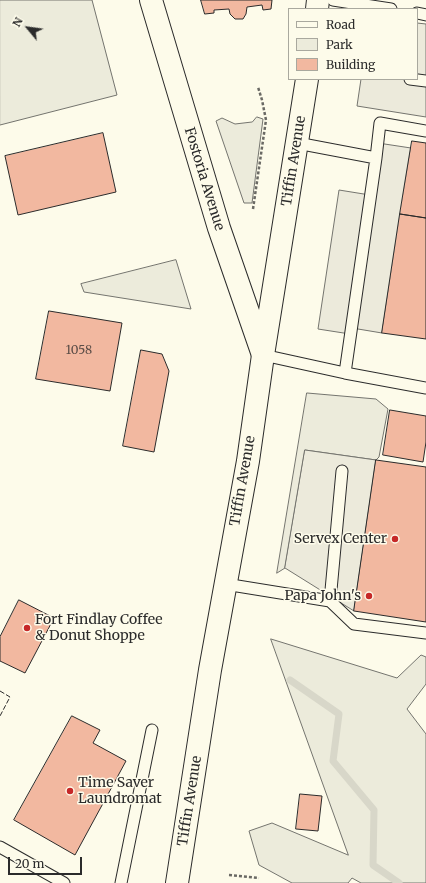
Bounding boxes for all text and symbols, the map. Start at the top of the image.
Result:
north arrow [8,8,48,48]
legend [288,8,418,80]
text: N [9,15,26,29]
text: Road [326,17,355,32]
text: Park [326,37,353,52]
text: Building [326,57,375,72]
street label: Tiffin Avenue [279,115,309,207]
street label: Fostoria Avenue [180,125,228,233]
house number: 1058 [66,344,92,358]
street label: Tiffin Avenue [227,434,259,528]
place label: Servex Center [294,531,387,547]
marker: Servex Center [390,534,400,544]
place label: Papa John's [285,588,361,604]
marker: Papa John's [364,591,374,601]
place label: Fort Findlay Coffee & Donut Shoppe [35,612,163,644]
marker: Fort Findlay Coffee & Donut Shoppe [22,623,32,633]
street label: Tiffin Avenue [175,755,205,847]
place label: Time Saver Laundromat [78,775,162,808]
marker: Time Saver Laundromat [65,786,75,796]
scale bar [10,849,84,875]
text: 20 m [15,856,44,871]

